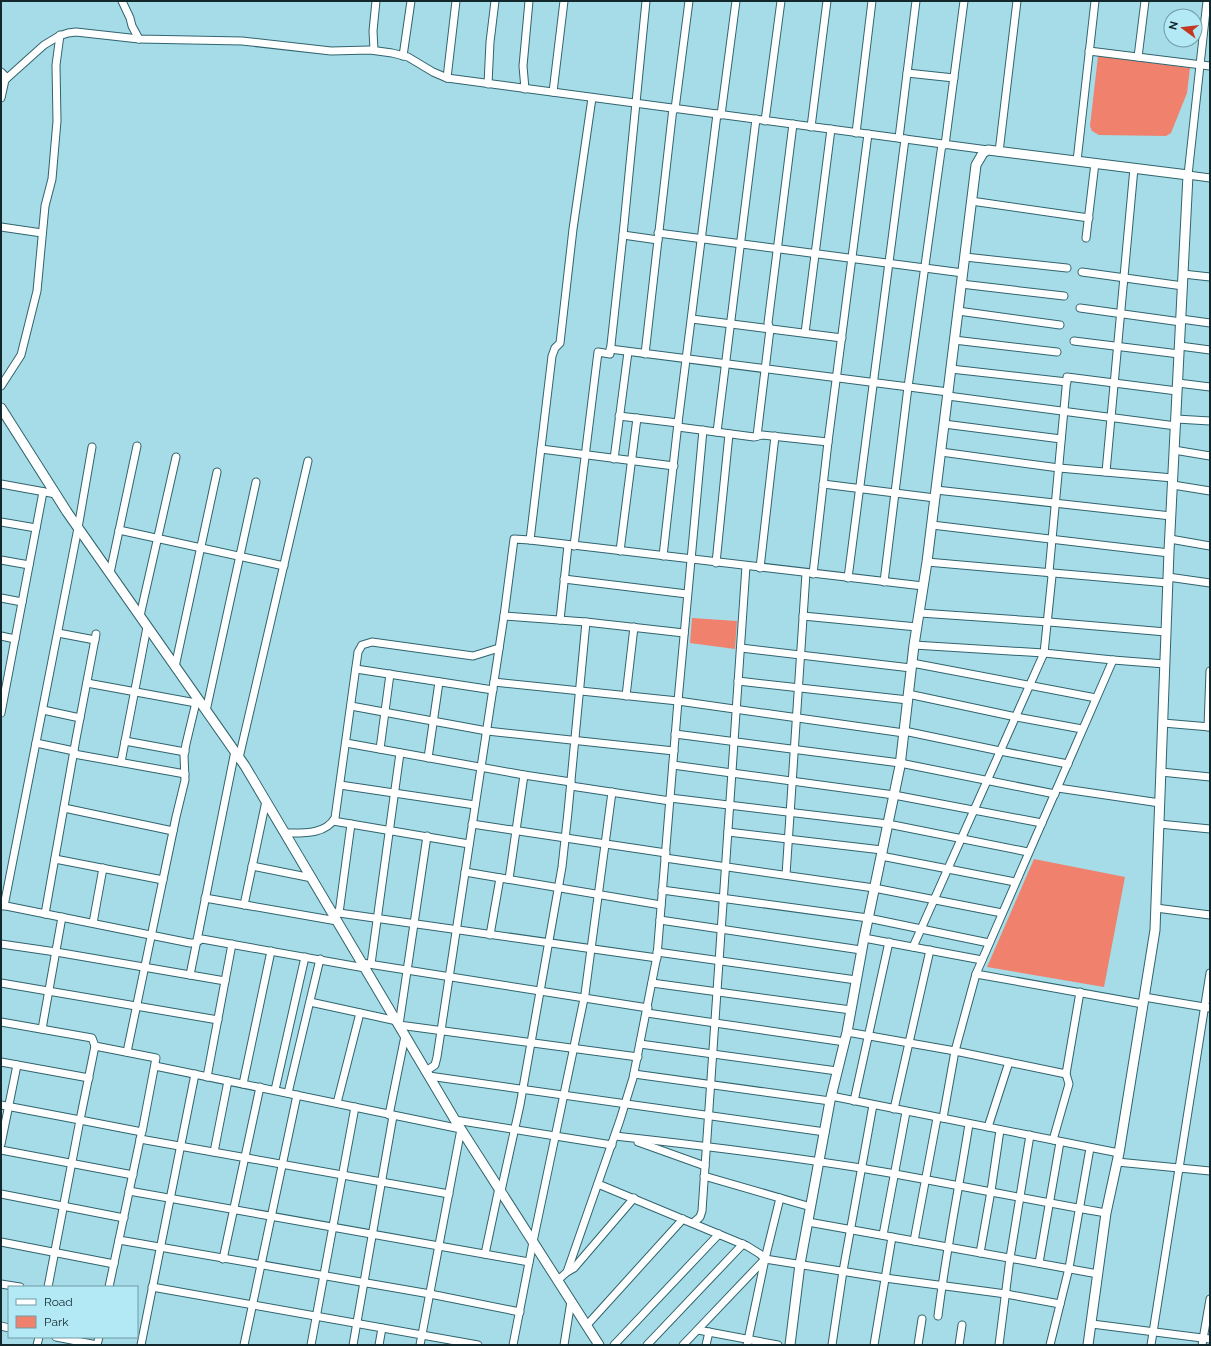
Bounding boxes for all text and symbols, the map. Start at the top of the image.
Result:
north arrow [1163,8,1203,48]
text: N [1166,20,1181,31]
legend [8,1286,138,1338]
text: Road [44,1295,73,1309]
text: Park [44,1315,69,1329]

